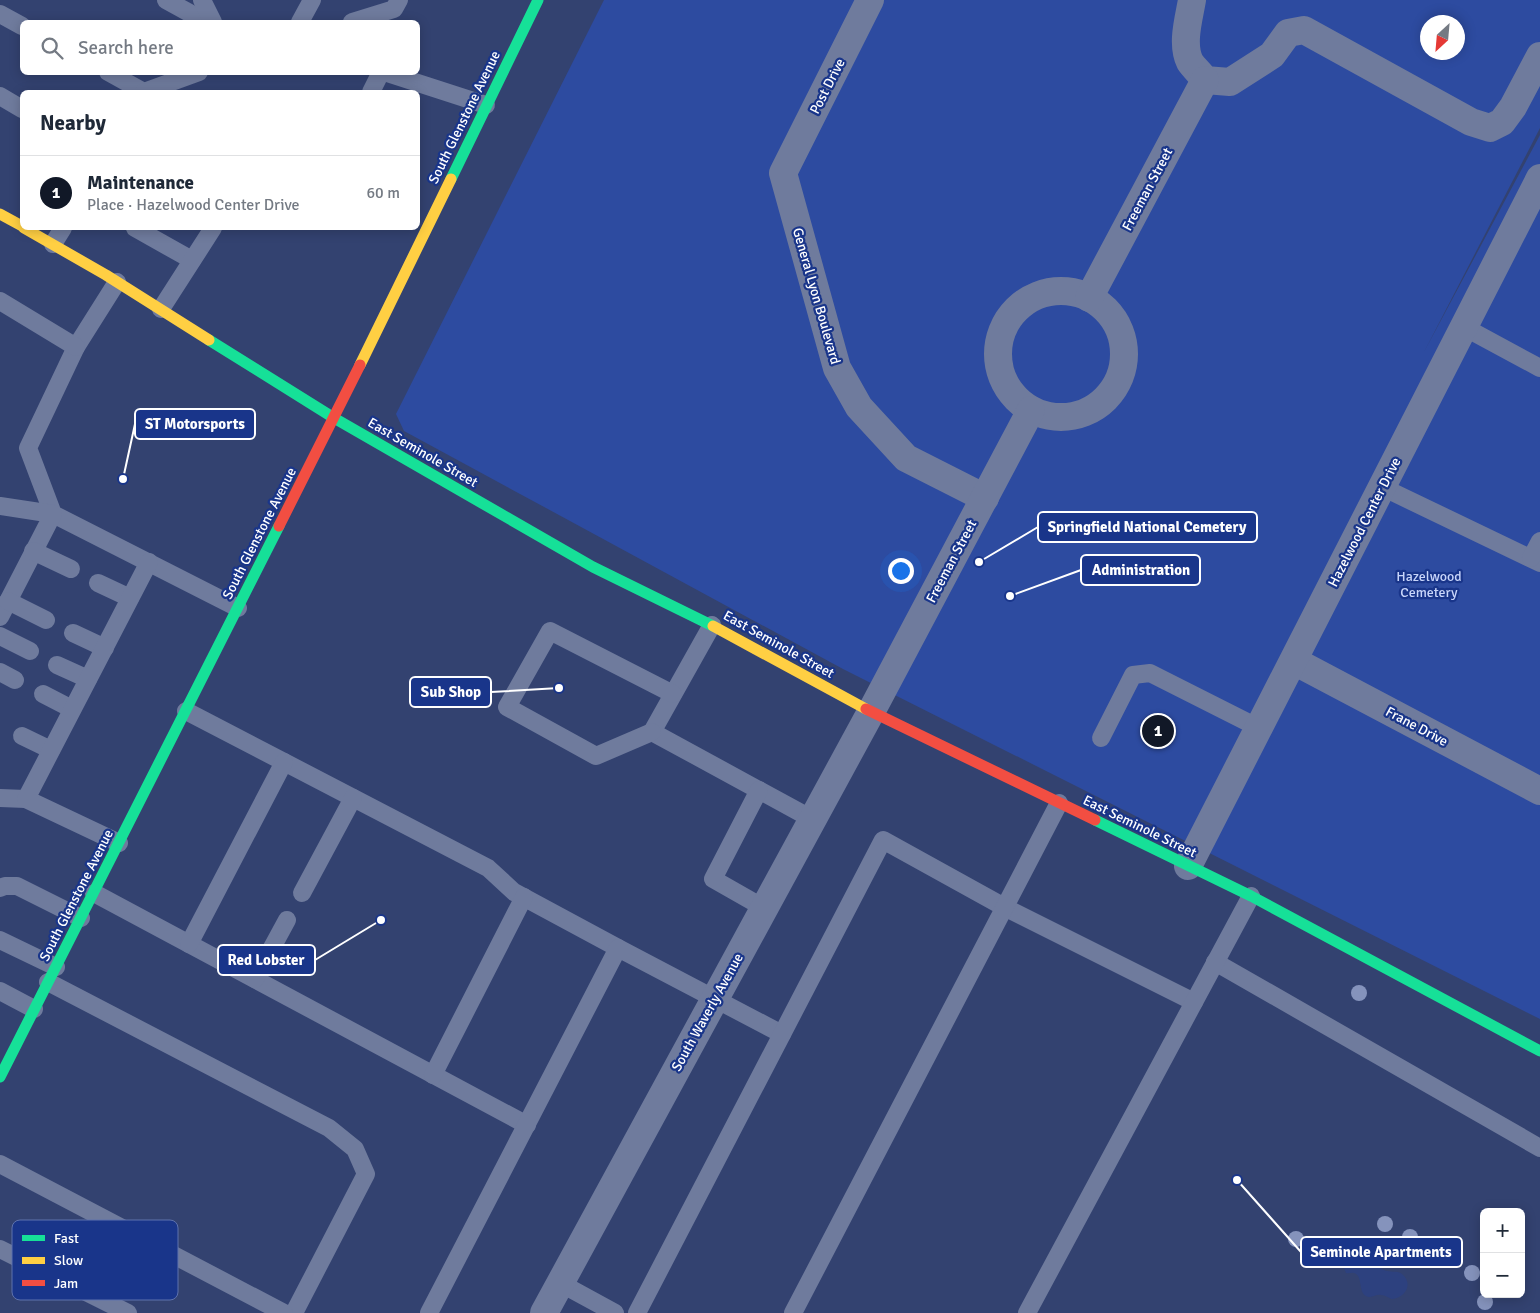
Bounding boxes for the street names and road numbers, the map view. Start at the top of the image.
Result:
street label: South Glenstone Avenue [425,48,504,186]
street label: Post Drive [806,56,849,117]
street label: Freeman Street [1118,145,1176,234]
street label: General Lyon Boulevard [789,226,844,366]
street label: East Seminole Street [365,414,481,491]
street label: Hazelwood Center Drive [1324,455,1404,590]
street label: South Glenstone Avenue [219,464,300,602]
street label: Freeman Street [922,517,980,606]
street label: East Seminole Street [720,607,837,682]
street label: Frane Drive [1383,703,1451,750]
street label: East Seminole Street [1080,792,1199,861]
street label: South Glenstone Avenue [36,826,117,964]
street label: South Waverly Avenue [668,950,747,1074]

